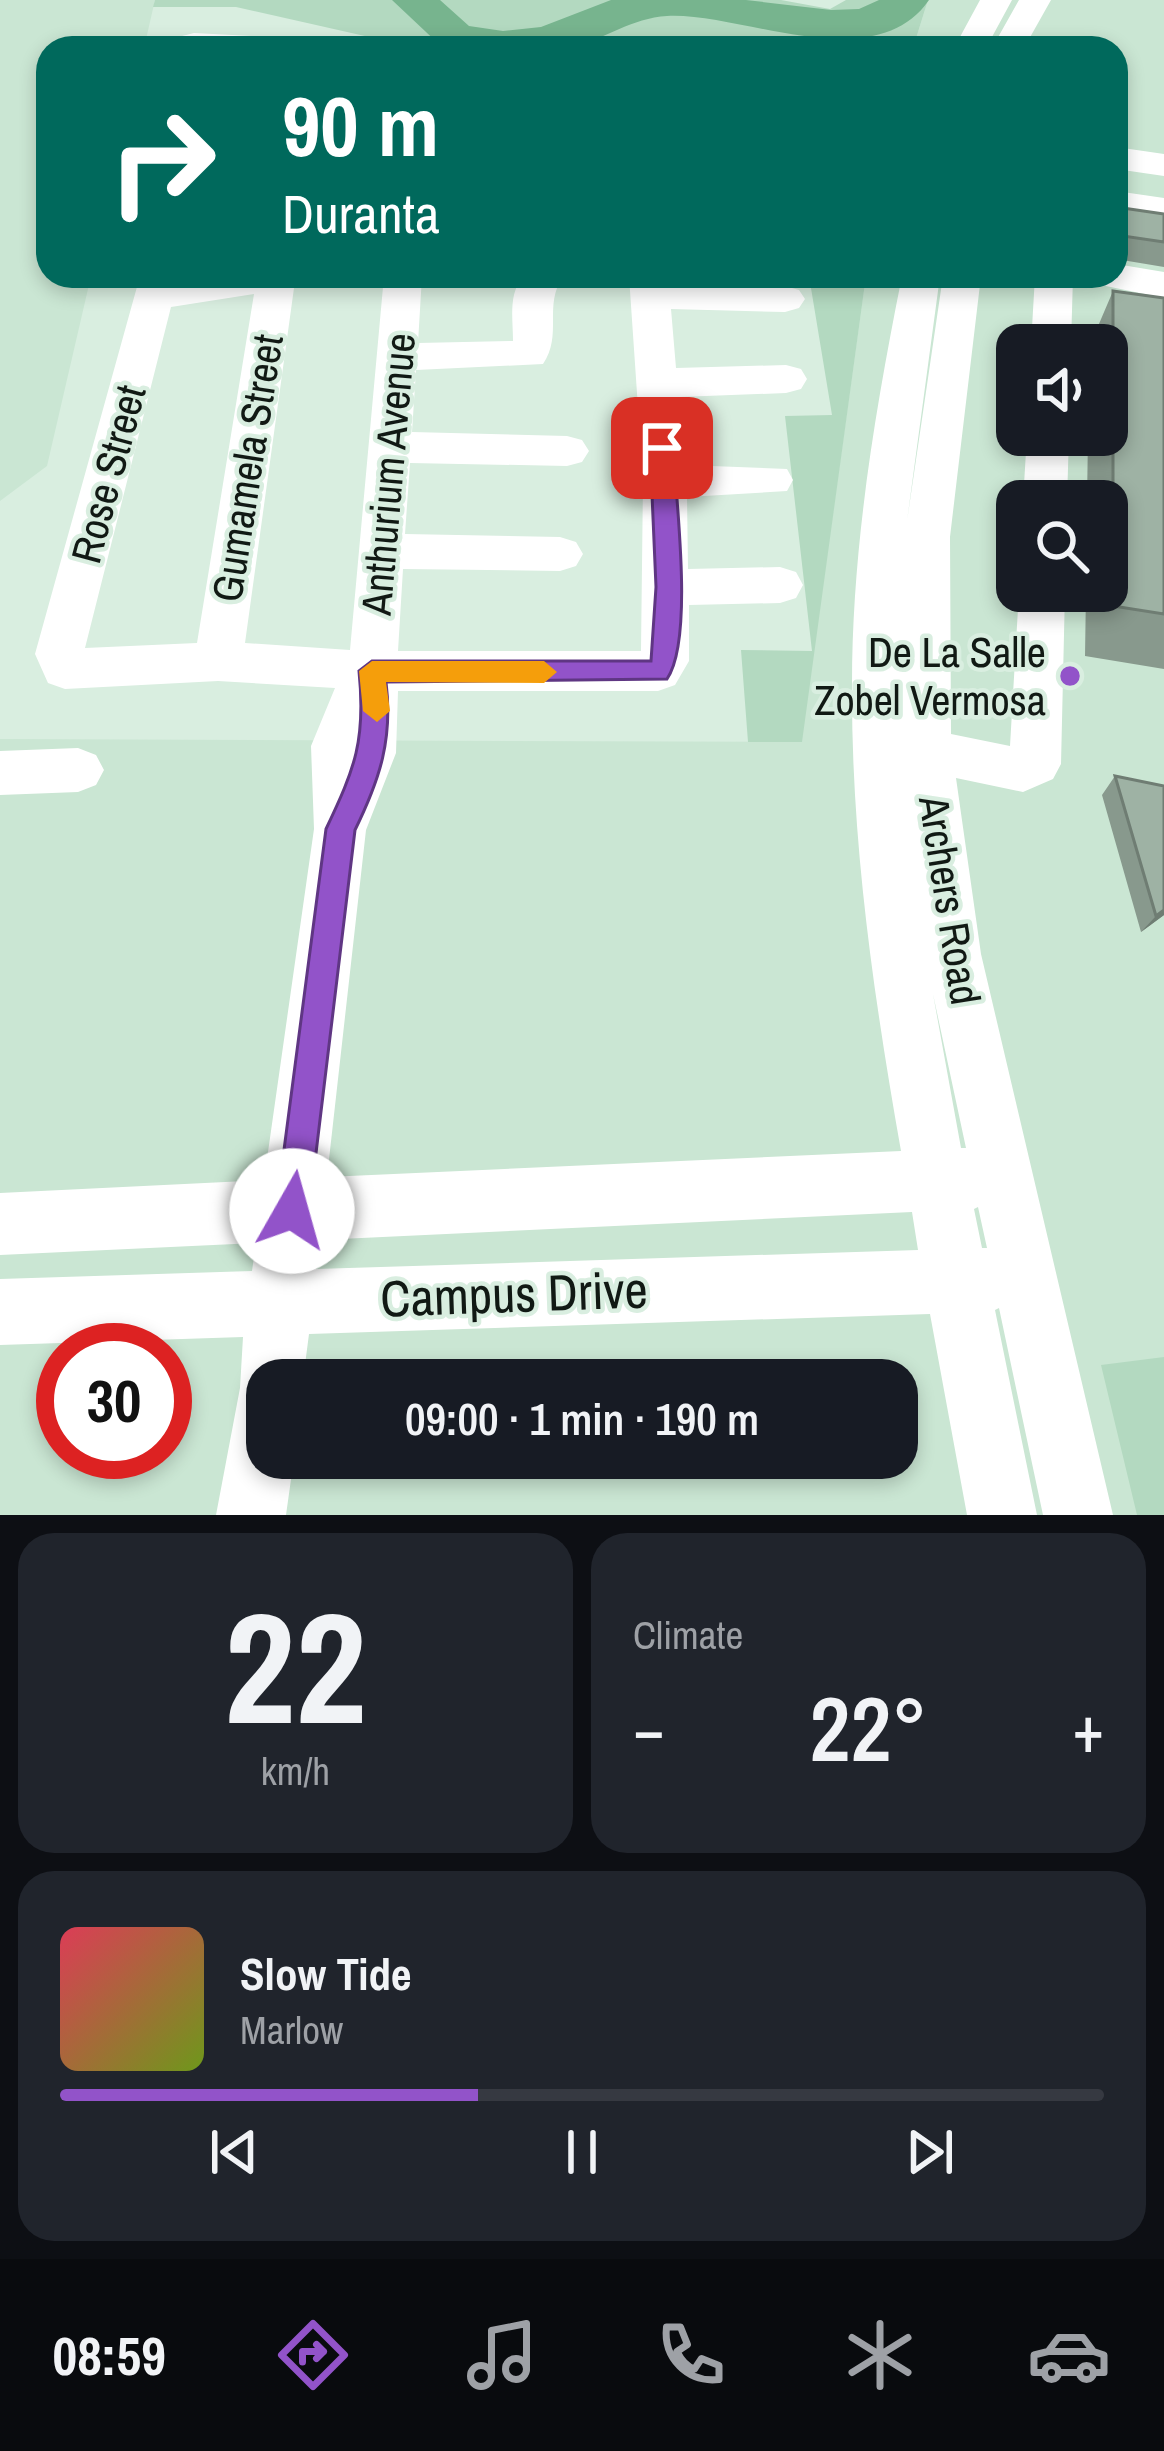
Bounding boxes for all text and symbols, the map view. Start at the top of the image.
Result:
text: 90 m [282,69,439,182]
icon: right [84,84,240,240]
text: Duranta [282,177,440,250]
map controls [996,324,1128,612]
button: sound [996,324,1128,456]
street label: Gumamela Street [198,330,296,606]
street label: Anthurium Avenue [348,331,428,618]
street label: Rose Street [57,379,159,569]
pin [611,397,713,499]
icon: arrive [629,415,695,481]
button: search [996,480,1128,612]
place label: De La Salle Zobel Vermosa [814,624,1046,728]
marker: De La Salle Zobel Vermosa [1057,663,1083,689]
street label: Archers Road [906,791,994,1008]
position arrow [229,1148,355,1274]
street label: Campus Drive [379,1254,649,1333]
speed limit sign: 30 [36,1323,192,1479]
text: 09:00 · 1 min · 190 m [405,1388,759,1449]
text: 22 [224,1562,367,1772]
text: Climate [633,1609,743,1661]
text: 22° [809,1668,928,1789]
text: − [633,1684,665,1773]
text: + [1072,1684,1104,1773]
text: km/h [261,1745,330,1797]
text: Slow Tide [240,1943,412,2004]
text: Marlow [240,2004,343,2056]
icon: previous [201,2119,267,2185]
icon: pause [549,2119,615,2185]
icon: next [897,2119,963,2185]
icon: directions [271,2313,355,2397]
icon: music [460,2313,544,2397]
icon: phone [649,2313,733,2397]
icon: climate [838,2313,922,2397]
icon: car [1027,2313,1111,2397]
text: 08:59 [53,2319,166,2392]

